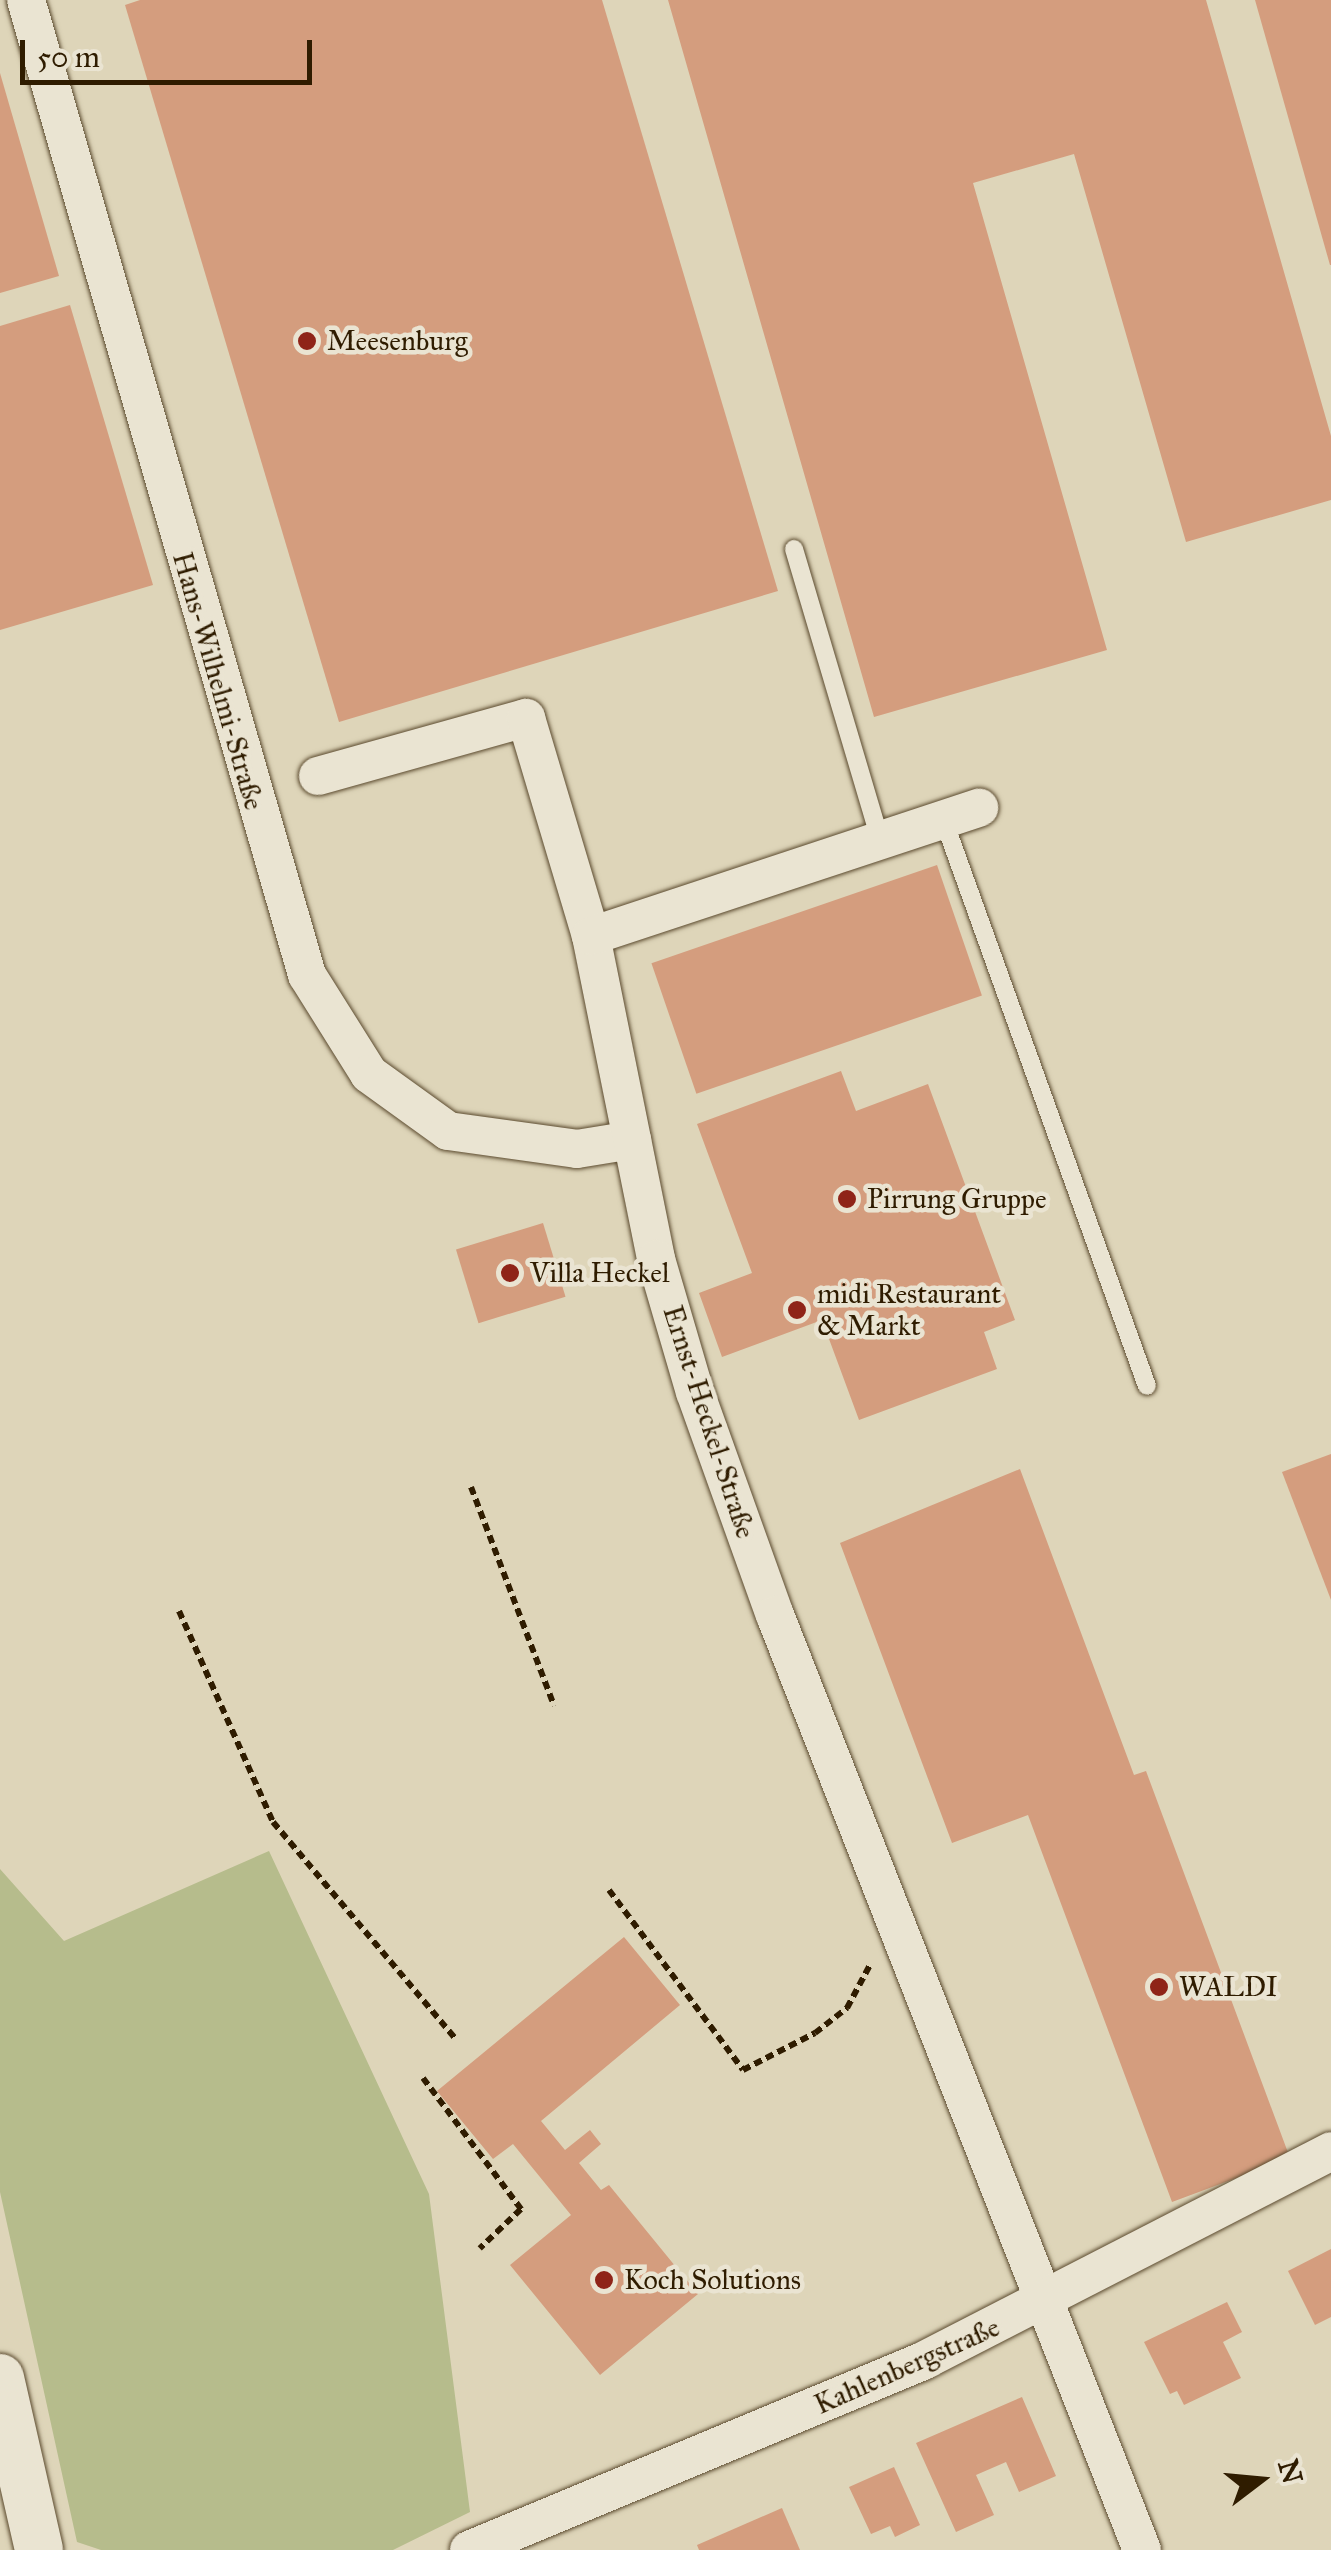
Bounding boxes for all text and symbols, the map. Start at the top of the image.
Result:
scale bar [25,20,318,82]
text: 50 m [37,39,100,75]
place label: Meesenburg [327,324,468,358]
marker: Meesenburg [296,330,318,352]
street label: Hans-Wilhelmi-Straße [165,548,271,814]
place label: Pirrung Gruppe [867,1182,1047,1216]
marker: Pirrung Gruppe [836,1188,858,1210]
place label: Villa Heckel [530,1256,670,1290]
marker: Villa Heckel [499,1262,521,1284]
place label: midi Restaurant & Markt [817,1277,1001,1343]
marker: midi Restaurant & Markt [786,1299,808,1321]
street label: Ernst-Heckel-Straße [656,1301,762,1543]
place label: WALDI [1179,1970,1278,2004]
marker: WALDI [1148,1976,1170,1998]
place label: Koch Solutions [624,2263,801,2297]
marker: Koch Solutions [593,2269,615,2291]
street label: Kahlenbergstraße [809,2310,1005,2422]
north arrow [1211,2430,1311,2530]
text: N [1270,2455,1310,2488]

